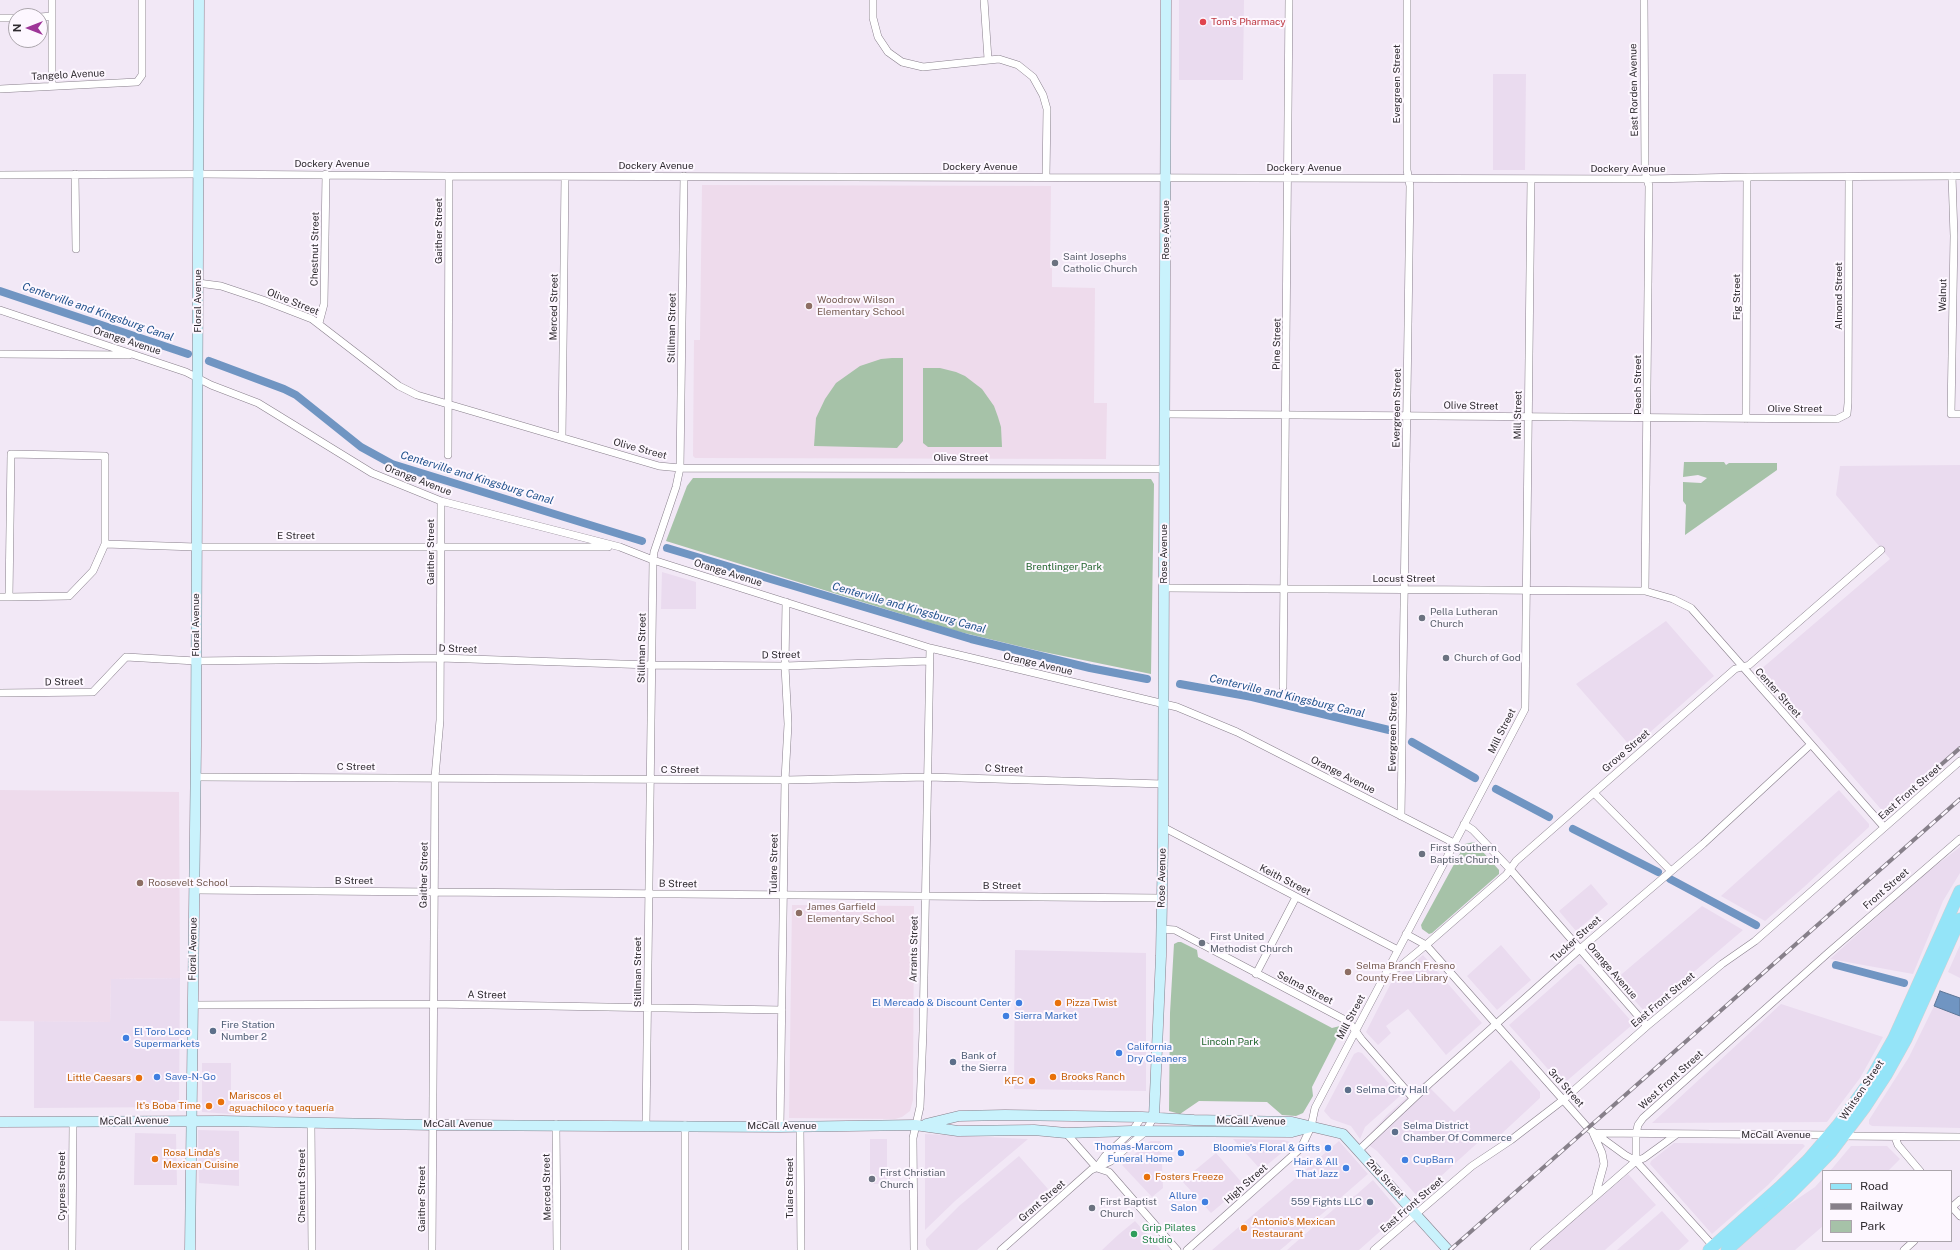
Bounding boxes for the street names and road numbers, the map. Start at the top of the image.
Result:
street label: East Rorden Avenue [1627,43,1641,137]
street label: Evergreen Street [1391,44,1403,124]
street label: Tangelo Avenue [31,67,105,83]
street label: Dockery Avenue [294,158,370,170]
street label: Dockery Avenue [618,160,694,172]
street label: Dockery Avenue [942,161,1018,173]
street label: Dockery Avenue [1266,162,1342,174]
street label: Dockery Avenue [1590,163,1666,175]
street label: Gaither Street [433,198,445,264]
street label: Rose Avenue [1160,200,1172,260]
street label: Chestnut Street [308,212,322,286]
street label: Almond Street [1833,262,1845,330]
street label: Floral Avenue [192,269,204,333]
street label: Merced Street [547,273,561,341]
street label: Fig Street [1731,274,1743,320]
street label: Walnut [1937,278,1949,312]
street label: Olive Street [265,286,321,318]
street label: Stillman Street [665,293,679,363]
street label: Pine Street [1271,318,1283,370]
street label: Orange Avenue [91,324,163,358]
street label: Peach Street [1632,355,1644,415]
street label: Evergreen Street [1390,368,1404,448]
street label: Mill Street [1512,390,1524,440]
street label: Olive Street [1443,400,1499,412]
street label: Olive Street [1768,403,1822,415]
street label: Olive Street [612,436,668,462]
street label: Olive Street [934,452,988,464]
street label: Orange Avenue [383,462,453,498]
street label: Gaither Street [425,519,437,585]
street label: Rose Avenue [1158,524,1170,584]
street label: E Street [277,530,315,542]
street label: Orange Avenue [692,557,764,589]
street label: Locust Street [1373,573,1435,585]
street label: Floral Avenue [190,593,202,657]
street label: Stillman Street [635,613,649,683]
street label: D Street [439,642,477,656]
street label: D Street [762,649,800,661]
street label: Orange Avenue [1002,650,1074,678]
street label: Center Street [1752,666,1804,720]
street label: D Street [45,676,83,688]
street label: Evergreen Street [1386,692,1400,772]
street label: Mill Street [1486,706,1518,756]
street label: Grove Street [1600,727,1652,775]
street label: Orange Avenue [1309,754,1377,796]
street label: C Street [337,761,375,773]
street label: East Front Street [1876,761,1944,823]
street label: C Street [985,762,1023,776]
street label: C Street [661,764,699,776]
street label: Tulare Street [767,833,781,895]
street label: Gaither Street [417,842,431,908]
street label: Rose Avenue [1155,848,1169,908]
street label: Keith Street [1257,862,1313,898]
street label: Front Street [1861,866,1911,912]
street label: B Street [335,875,373,887]
street label: B Street [659,878,697,890]
street label: B Street [983,880,1021,892]
street label: Tucker Street [1549,913,1603,965]
street label: Arrants Street [907,916,921,982]
street label: Floral Avenue [186,917,200,981]
street label: Stillman Street [632,937,644,1007]
street label: Orange Avenue [1584,940,1640,1002]
street label: Selma Street [1275,969,1335,1007]
street label: East Front Street [1629,970,1697,1030]
street label: A Street [468,989,506,1001]
street label: Mill Street [1334,993,1368,1041]
street label: West Front Street [1636,1048,1706,1112]
street label: Whitson Street [1838,1058,1886,1122]
street label: 3rd Street [1546,1066,1586,1110]
street label: McCall Avenue [99,1114,169,1128]
street label: McCall Avenue [1216,1114,1286,1128]
street label: McCall Avenue [423,1118,493,1130]
street label: McCall Avenue [747,1120,817,1132]
street label: McCall Avenue [1741,1129,1811,1141]
street label: Chestnut Street [296,1149,308,1223]
street label: Cypress Street [56,1151,68,1221]
street label: Merced Street [540,1153,554,1221]
street label: 2nd Street [1364,1157,1406,1201]
street label: Tulare Street [784,1158,796,1218]
street label: High Street [1222,1162,1270,1206]
street label: Gaither Street [416,1166,428,1232]
street label: East Front Street [1378,1174,1446,1236]
street label: Grant Street [1016,1178,1068,1224]

